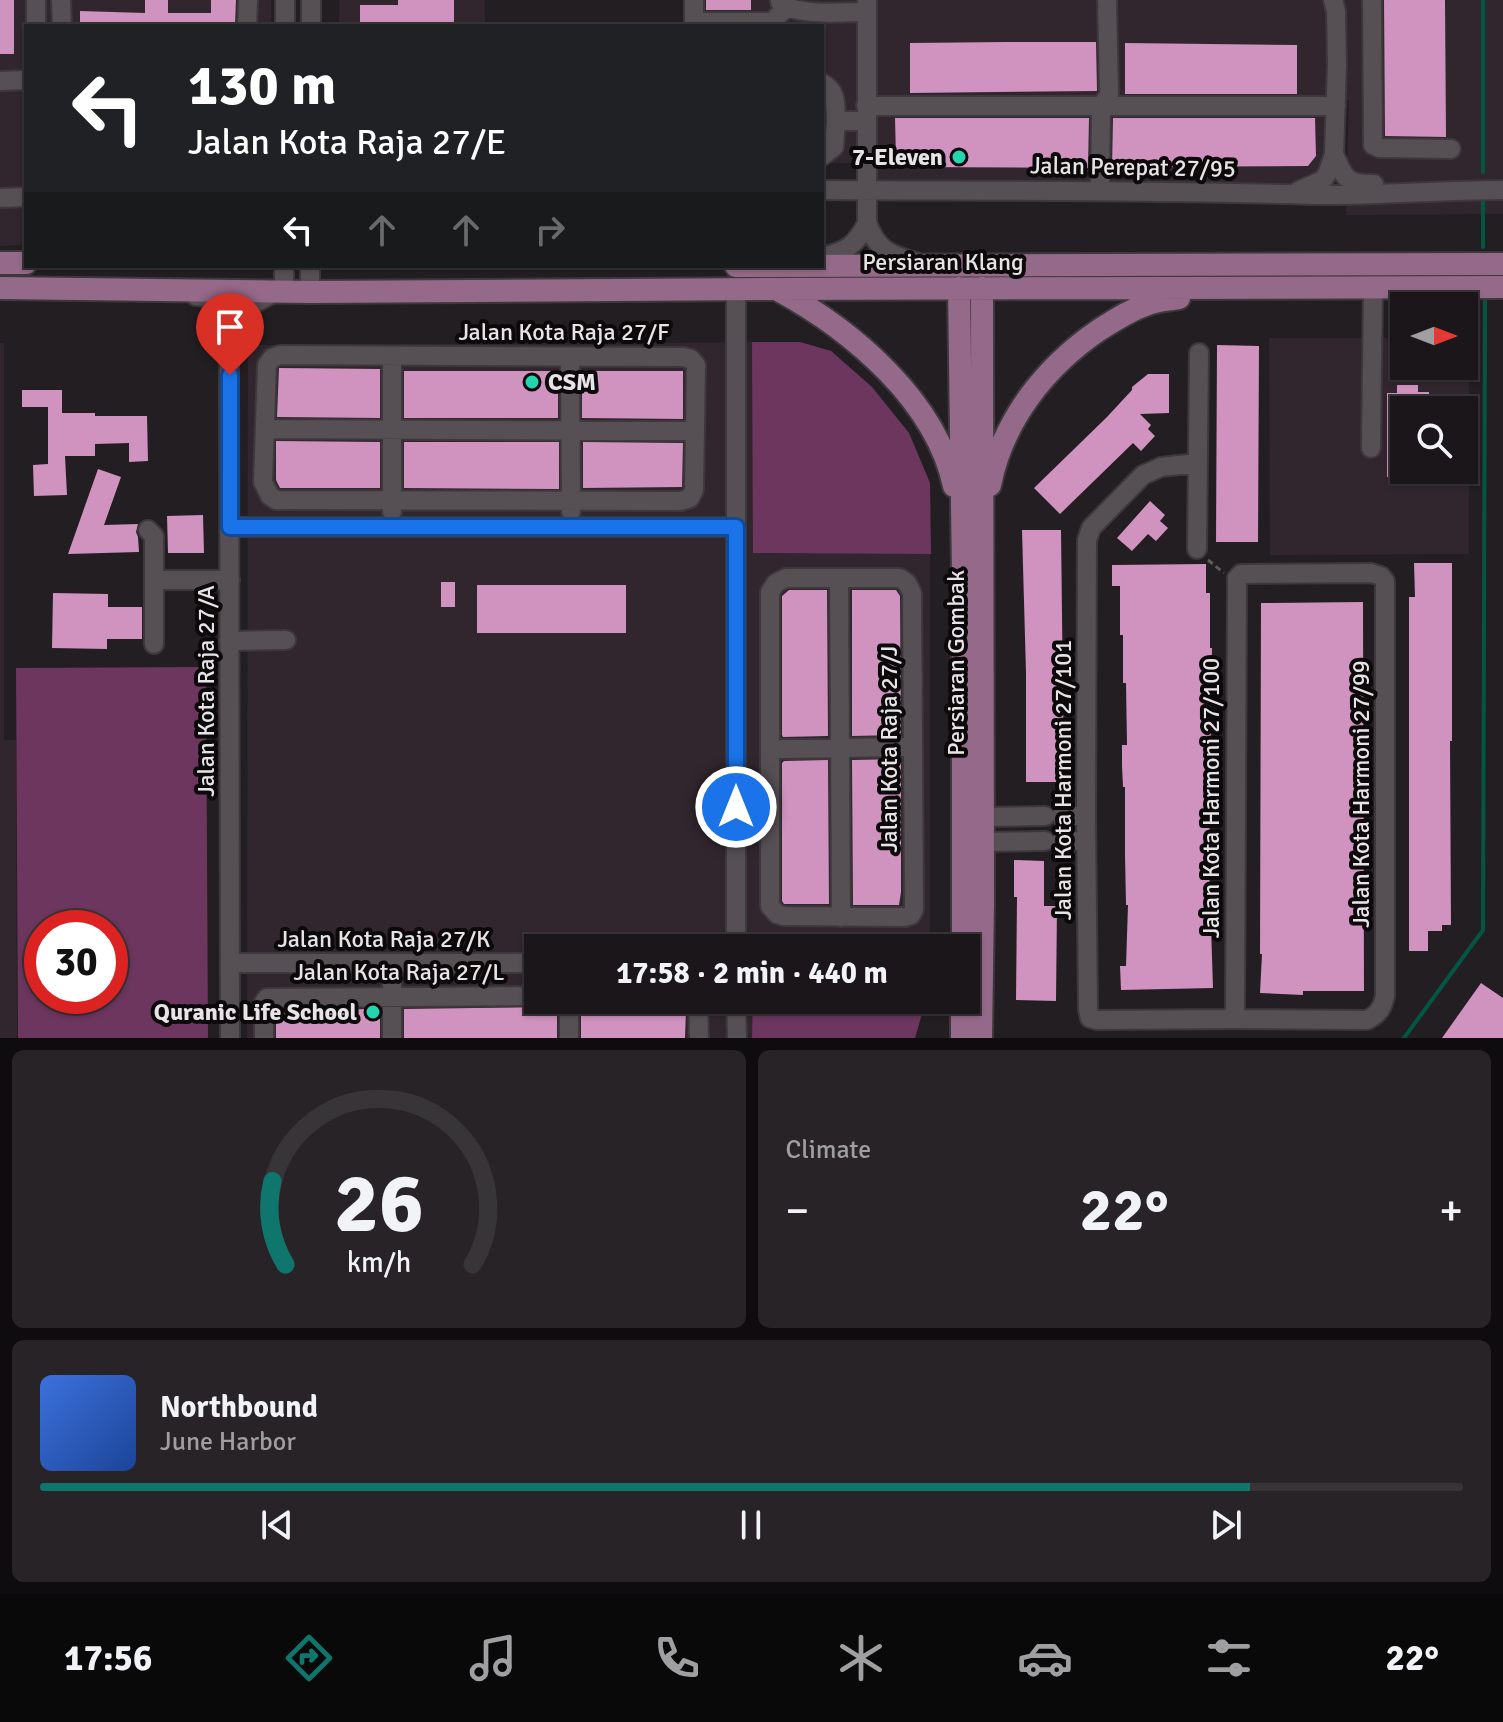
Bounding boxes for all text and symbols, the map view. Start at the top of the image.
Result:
text: 130 m [188,51,336,120]
icon: left [56,56,160,160]
text: Jalan Kota Raja 27/E [188,120,506,165]
place label: 7-Eleven [852,142,943,172]
marker: 7-Eleven [950,148,968,166]
street label: Jalan Perepat 27/95 [1030,150,1236,184]
icon: left [276,208,320,252]
icon: ahead [360,208,404,252]
icon: ahead [444,208,488,252]
icon: right [528,208,572,252]
street label: Persiaran Klang [862,247,1024,277]
north arrow [1390,292,1478,380]
map controls [1390,292,1478,484]
pin [196,293,264,375]
icon: arrive [208,305,252,349]
street label: Jalan Kota Raja 27/F [458,317,670,347]
place label: CSM [548,367,596,397]
marker: CSM [523,373,541,391]
button: search [1390,396,1478,484]
street label: Persiaran Gombak [941,570,971,756]
street label: Jalan Kota Raja 27/A [191,585,221,797]
street label: Jalan Kota Harmoni 27/101 [1048,640,1078,920]
street label: Jalan Kota Raja 27/J [874,645,904,853]
street label: Jalan Kota Harmoni 27/100 [1196,658,1226,938]
street label: Jalan Kota Harmoni 27/99 [1346,660,1376,928]
position arrow [694,765,778,849]
speed limit sign: 30 [24,910,128,1014]
street label: Jalan Kota Raja 27/K [278,924,490,954]
text: 17:58 · 2 min · 440 m [616,955,888,992]
street label: Jalan Kota Raja 27/L [294,957,504,987]
place label: Quranic Life School [154,997,357,1027]
marker: Quranic Life School [364,1003,382,1021]
text: Climate [786,1134,871,1166]
text: 26 [334,1153,424,1255]
text: 22° [1080,1174,1169,1248]
text: − [786,1184,809,1238]
text: + [1439,1184,1463,1238]
text: km/h [346,1245,411,1280]
text: Northbound [160,1389,318,1426]
text: June Harbor [160,1426,296,1458]
icon: previous [255,1503,299,1547]
icon: pause [729,1503,773,1547]
icon: next [1204,1503,1248,1547]
icon: directions [281,1630,337,1686]
icon: music [465,1630,521,1686]
icon: phone [649,1630,705,1686]
icon: climate [833,1630,889,1686]
icon: car [1017,1630,1073,1686]
icon: filters [1201,1630,1257,1686]
text: 17:56 [64,1636,152,1681]
text: 22° [1386,1636,1439,1681]

